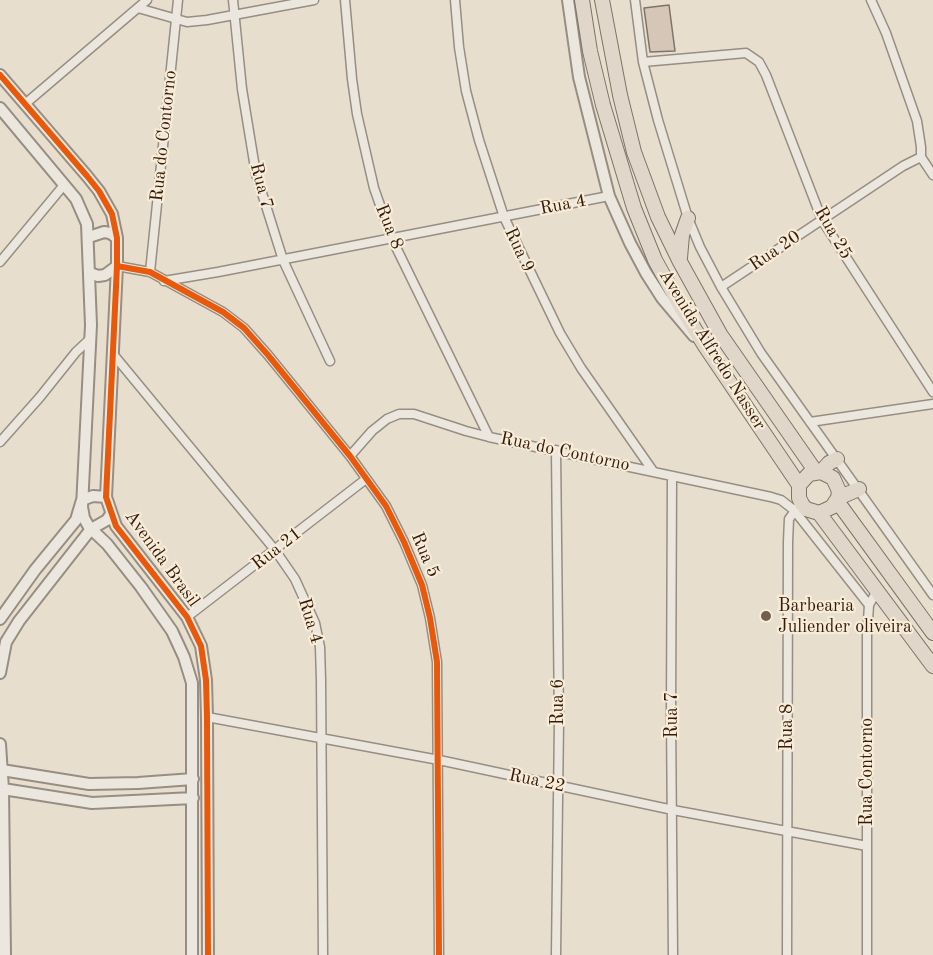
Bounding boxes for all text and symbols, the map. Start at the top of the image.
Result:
street label: Rua do Contorno [146,69,182,203]
street label: Rua 7 [245,161,277,211]
street label: Rua 4 [538,190,588,220]
street label: Rua 8 [370,201,408,253]
street label: Rua 25 [809,203,857,263]
street label: Rua 9 [499,224,539,276]
street label: Rua 20 [745,226,805,276]
street label: Avenida Alfredo Nasser [654,266,770,434]
street label: Rua do Contorno [498,428,632,476]
street label: Avenida Brasil [120,507,204,611]
street label: Rua 21 [248,523,306,575]
street label: Rua 5 [406,529,444,581]
street label: Rua 4 [293,595,327,647]
place label: Barbearia Juliender oliveira [778,595,912,638]
marker: Barbearia Juliender oliveira [759,609,773,623]
street label: Rua 6 [547,679,569,725]
street label: Rua 7 [661,692,683,738]
street label: Rua 8 [776,704,798,750]
street label: Rua Contorno [856,718,878,826]
street label: Rua 22 [507,764,567,798]

